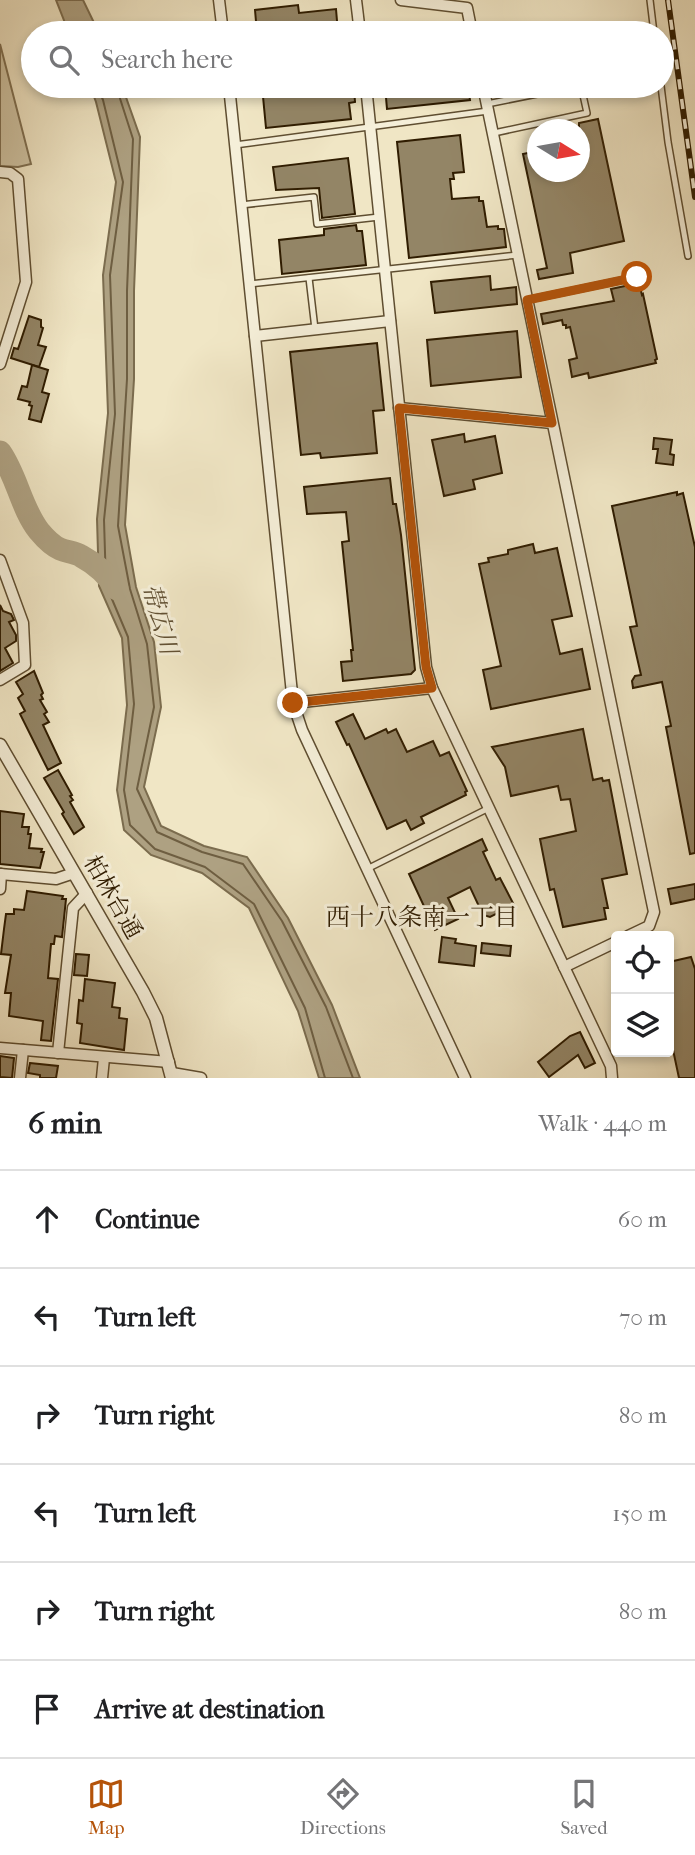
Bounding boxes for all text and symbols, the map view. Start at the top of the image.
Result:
search box [21,21,674,98]
icon: search [45,41,83,79]
text: Search here [101,44,233,75]
north arrow [527,119,590,182]
route start [621,261,652,292]
water label: 帯広川 [137,581,184,660]
route end [277,687,308,718]
street label: 柏林台通 [78,850,148,944]
district label: 西十八条南一丁目 [326,903,518,931]
map controls [611,931,674,1057]
button: locate [611,931,674,994]
button: layers [611,994,674,1057]
text: 6 min [28,1106,102,1141]
text: Walk · 440 m [539,1110,667,1137]
icon: ahead [28,1200,66,1238]
text: Continue [95,1204,200,1235]
text: 60 m [618,1206,667,1233]
icon: left [28,1298,66,1336]
text: Turn left [95,1302,196,1333]
text: 70 m [619,1304,667,1331]
icon: right [28,1396,66,1434]
text: Turn right [95,1400,215,1431]
text: 80 m [619,1402,667,1429]
icon: left [28,1494,66,1532]
text: Turn left [95,1498,196,1529]
text: 150 m [612,1500,667,1527]
icon: right [28,1592,66,1630]
text: Turn right [95,1596,215,1627]
text: 80 m [619,1598,667,1625]
icon: arrive [28,1690,66,1728]
text: Arrive at destination [95,1694,325,1725]
tab: Map [87,1775,125,1839]
tab: Directions [300,1775,386,1839]
tab: Saved [560,1775,608,1839]

